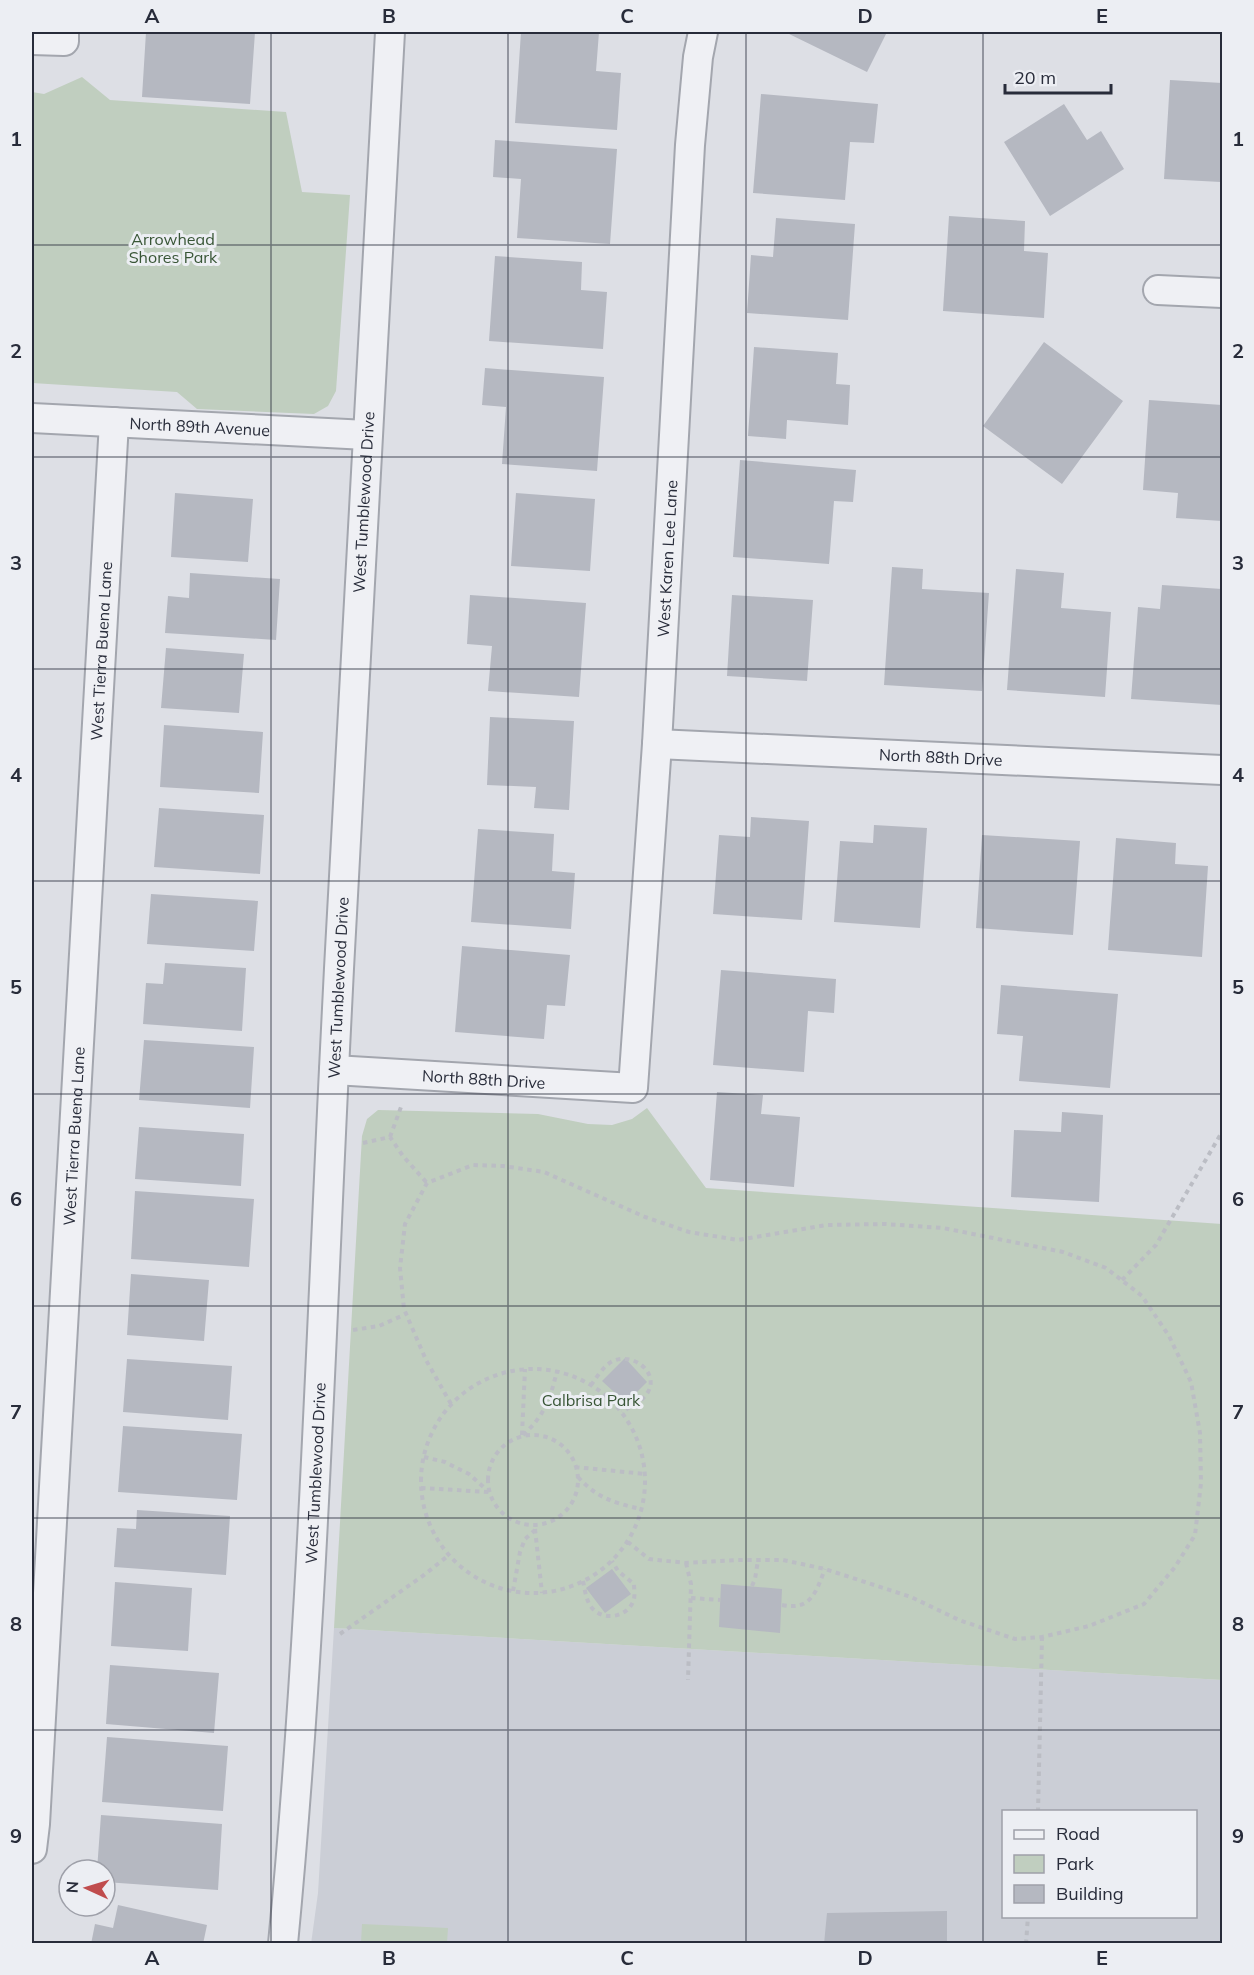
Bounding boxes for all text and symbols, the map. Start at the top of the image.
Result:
text: A [145,3,160,28]
text: B [382,3,396,28]
text: C [620,3,634,28]
text: D [857,3,873,28]
text: E [1096,3,1108,28]
scale bar [1005,57,1112,95]
text: 20 m [1014,66,1056,89]
text: 1 [10,126,22,151]
text: 1 [1232,126,1244,151]
park label: Arrowhead Shores Park [129,229,218,267]
text: 2 [10,338,22,363]
text: 2 [1232,338,1244,363]
street label: West Tumblewood Drive [349,411,378,594]
street label: North 89th Avenue [129,413,271,440]
street label: West Karen Lee Lane [653,479,682,638]
text: 3 [10,550,22,575]
text: 3 [1232,550,1244,575]
street label: West Tierra Buena Lane [86,561,116,741]
street label: North 88th Drive [879,744,1003,770]
text: 4 [10,762,22,787]
text: 4 [1232,762,1244,787]
street label: West Tumblewood Drive [324,896,353,1079]
text: 5 [10,974,22,999]
text: 5 [1232,974,1244,999]
street label: West Tierra Buena Lane [59,1046,89,1226]
street label: North 88th Drive [421,1065,546,1093]
text: 6 [10,1186,22,1211]
text: 6 [1232,1186,1244,1211]
street label: West Tumblewood Drive [301,1382,330,1564]
park label: Calbrisa Park [542,1390,641,1410]
text: 7 [10,1399,22,1424]
text: 7 [1232,1399,1244,1424]
text: 8 [10,1611,22,1636]
text: 8 [1232,1611,1244,1636]
legend [1002,1810,1197,1918]
text: Road [1056,1822,1100,1845]
text: 9 [10,1823,22,1848]
text: 9 [1232,1823,1244,1848]
text: Park [1056,1852,1095,1875]
north arrow [57,1858,117,1918]
text: N [62,1880,82,1894]
text: Building [1056,1882,1124,1905]
text: A [145,1945,160,1970]
text: B [382,1945,396,1970]
text: C [620,1945,634,1970]
text: D [857,1945,873,1970]
text: E [1096,1945,1108,1970]

